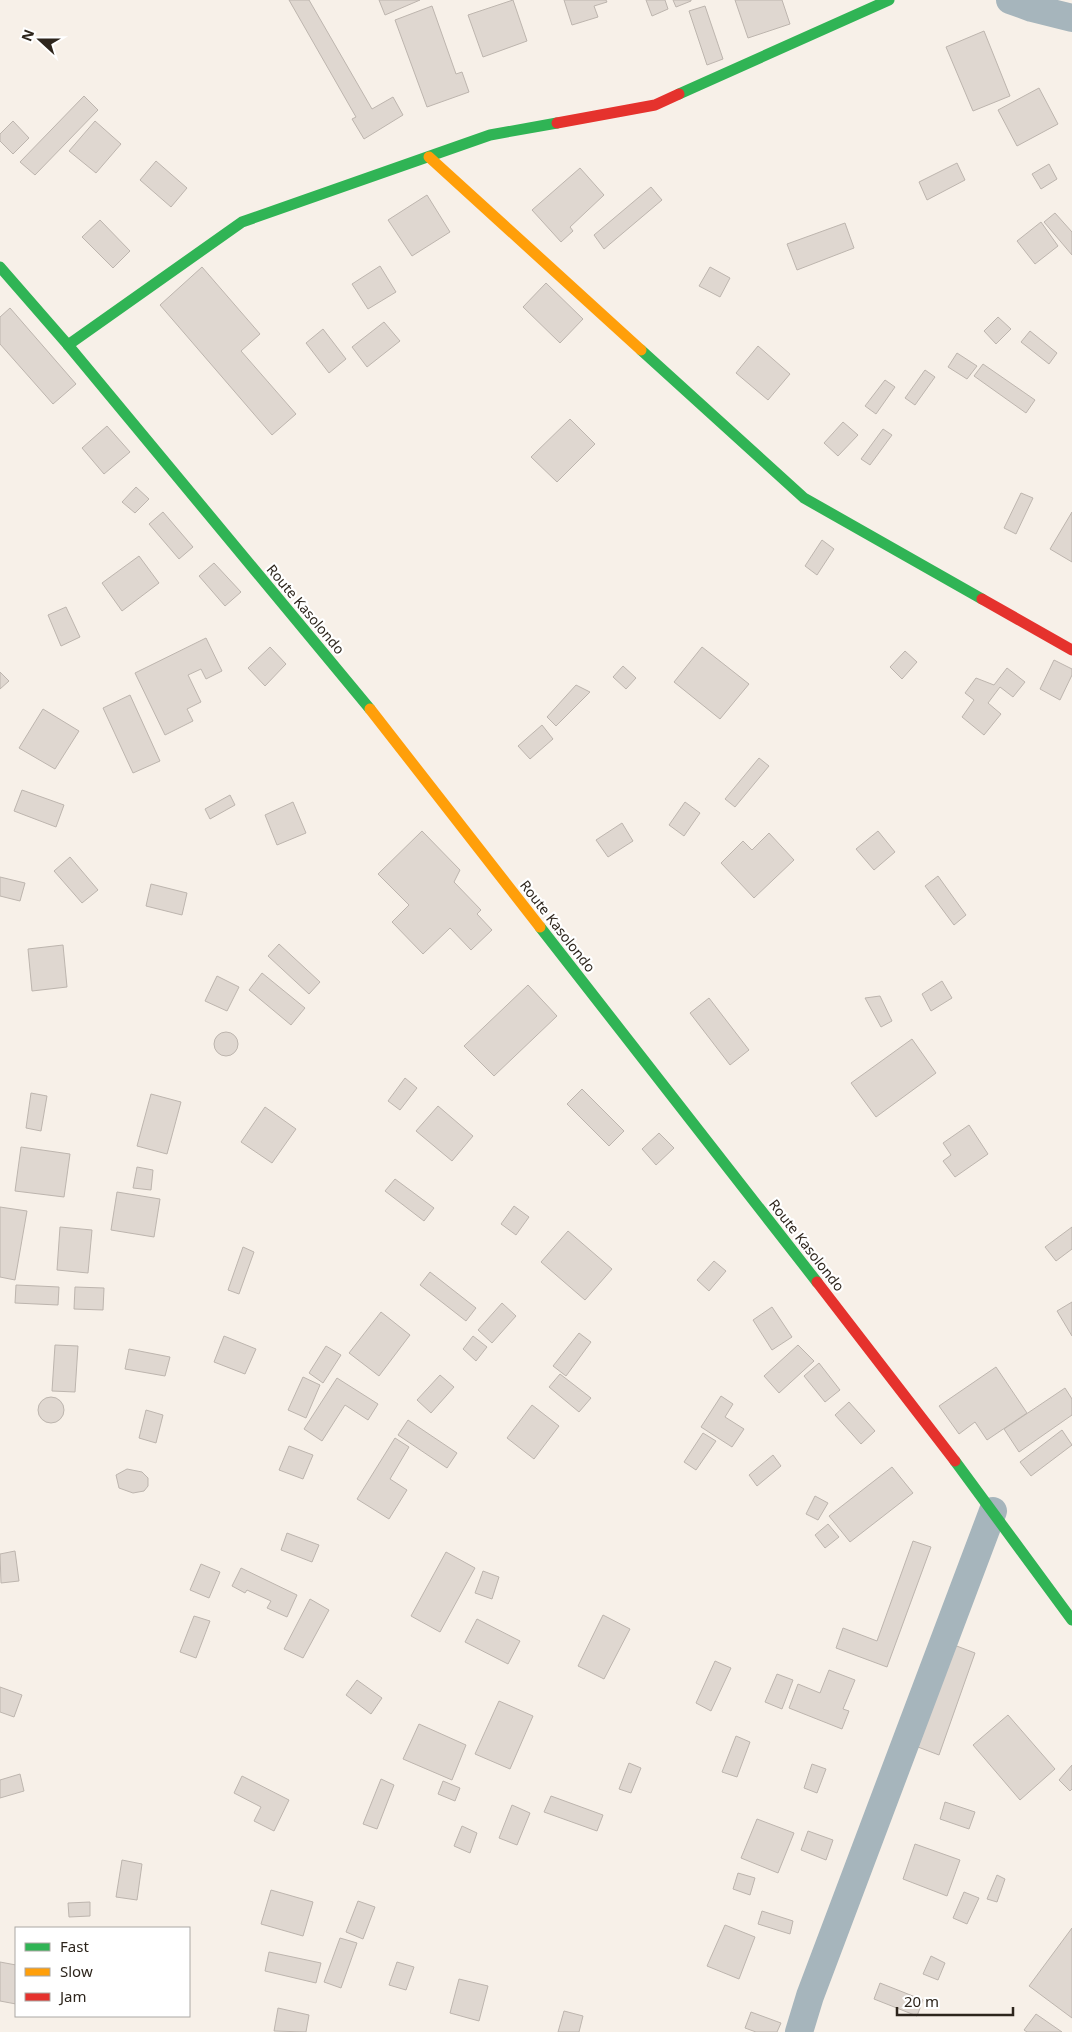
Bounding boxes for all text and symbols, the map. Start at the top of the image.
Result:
north arrow [15,15,65,65]
text: N [16,26,38,44]
street label: Route Kasolondo [263,560,349,658]
street label: Route Kasolondo [516,876,600,976]
street label: Route Kasolondo [765,1195,849,1295]
legend [15,1927,190,2017]
text: Fast [60,1936,89,1956]
text: Slow [60,1961,93,1981]
scale bar [897,1984,1013,2016]
text: Jam [58,1986,87,2006]
text: 20 m [904,1991,939,2011]

